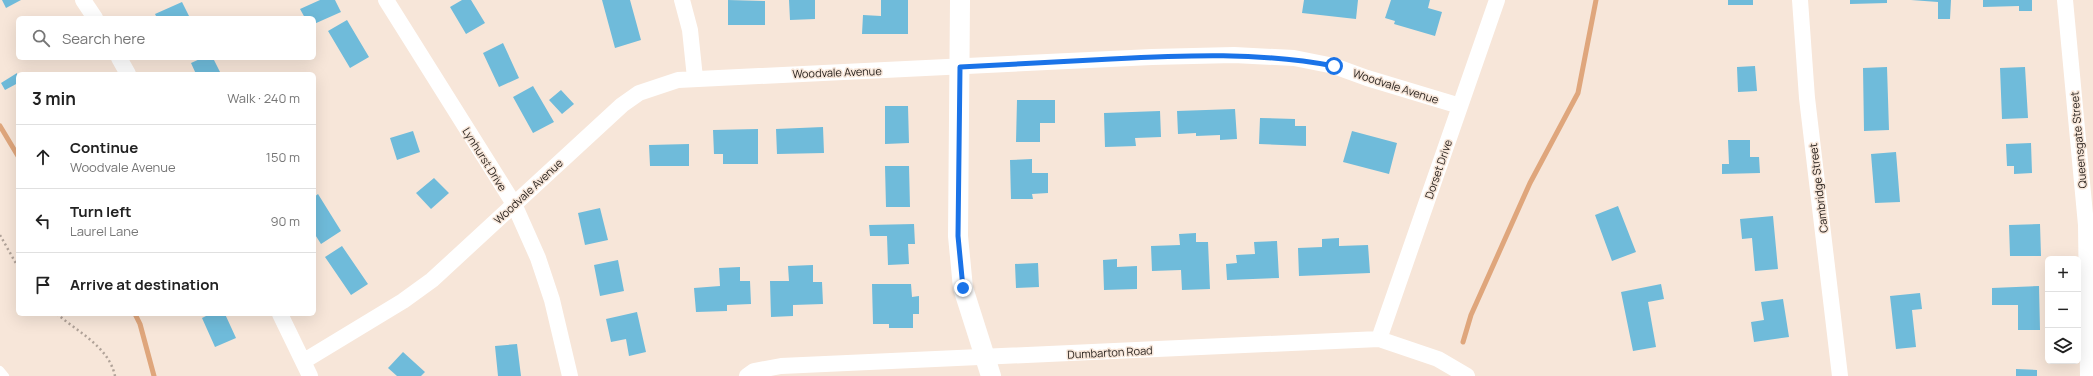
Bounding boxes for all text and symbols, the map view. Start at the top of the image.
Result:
search box [16,16,316,60]
icon: search [30,27,52,49]
text: Search here [62,28,145,49]
route start [1325,57,1343,75]
street label: Woodvale Avenue [792,63,882,81]
street label: Woodvale Avenue [1351,65,1441,107]
text: 3 min [32,87,76,110]
text: Walk · 240 m [227,89,300,107]
street label: Queensgate Street [2066,91,2090,189]
street label: Lynhurst Drive [459,124,511,194]
text: Continue [70,137,138,158]
street label: Dorset Drive [1421,137,1455,201]
street label: Cambridge Street [1805,142,1831,234]
icon: ahead [32,146,54,168]
text: 150 m [266,148,300,166]
street label: Woodvale Avenue [490,155,566,227]
text: Woodvale Avenue [70,158,176,176]
text: Turn left [70,201,132,222]
icon: left [32,210,54,232]
text: 90 m [270,212,300,230]
text: Laurel Lane [70,222,139,240]
map controls [2045,256,2081,364]
button: + [2045,256,2081,292]
icon: arrive [32,274,54,296]
text: Arrive at destination [70,274,219,295]
route end [954,279,972,297]
button: − [2045,292,2081,328]
button: layers [2045,328,2081,364]
street label: Dumbarton Road [1067,342,1153,362]

